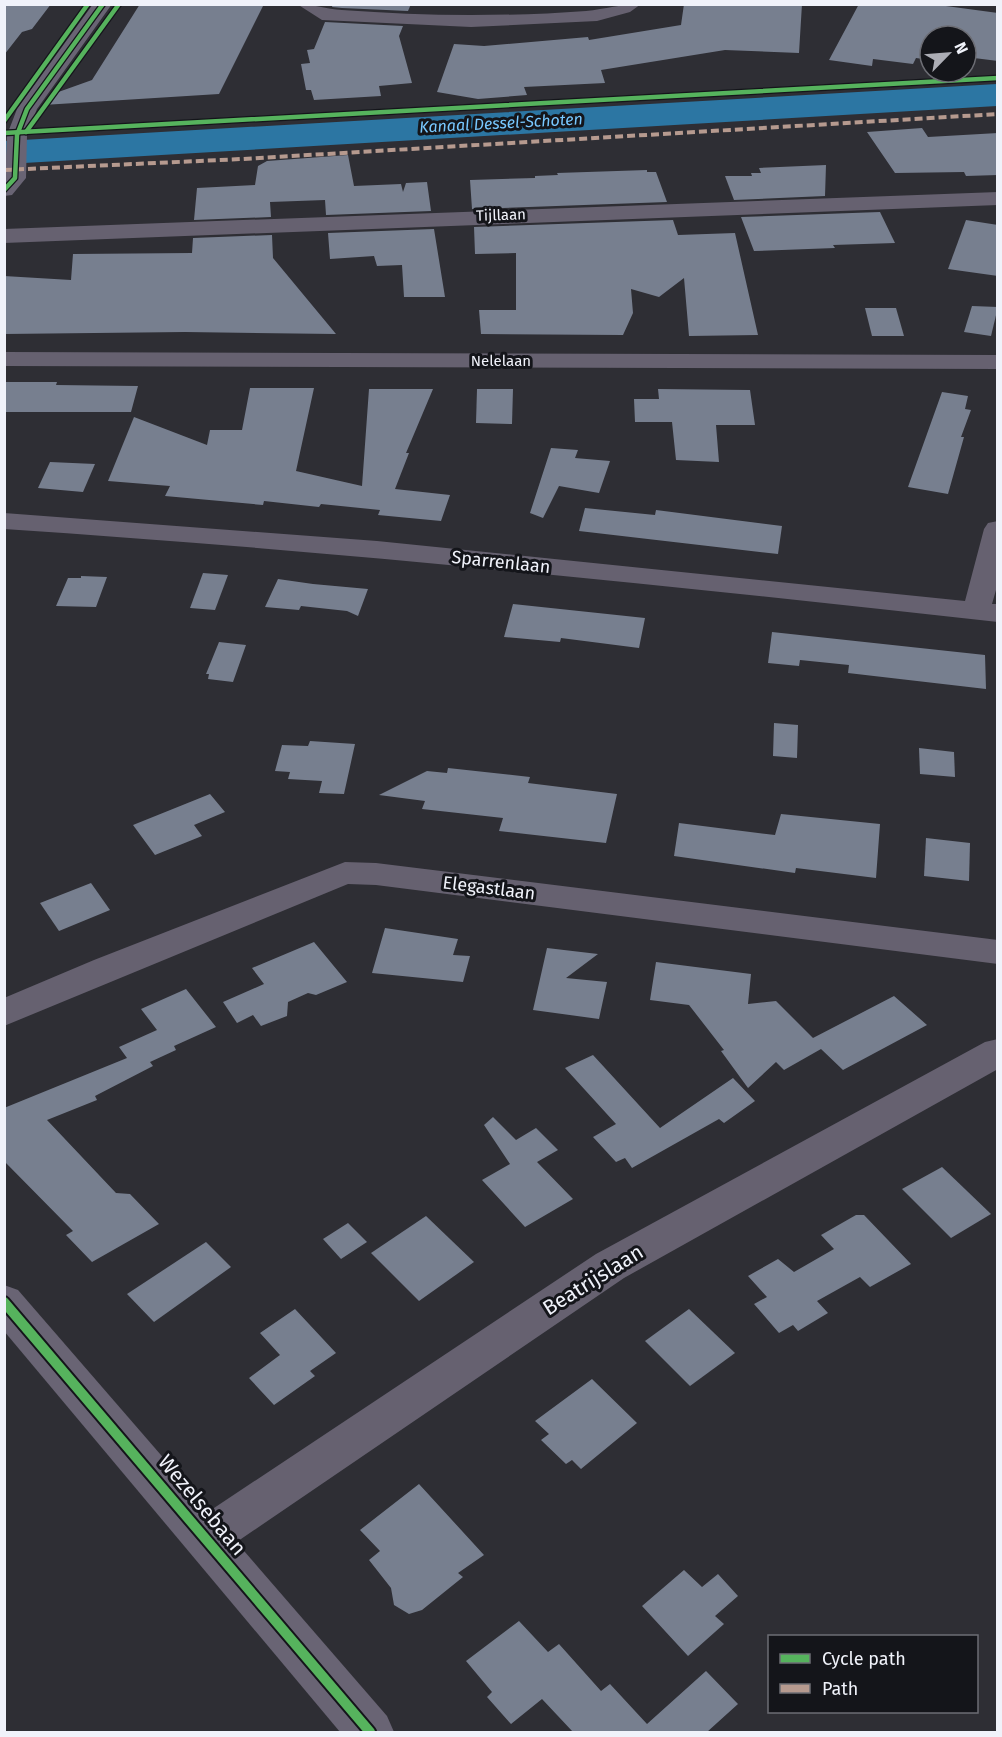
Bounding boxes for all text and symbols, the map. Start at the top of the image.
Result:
north arrow [918,24,978,84]
text: N [950,39,972,57]
water label: Kanaal Dessel-Schoten [419,109,583,137]
street label: Tijllaan [476,205,526,225]
street label: Nelelaan [471,352,531,370]
street label: Sparrenlaan [451,546,551,578]
street label: Elegastlaan [441,871,537,905]
street label: Beatrijslaan [538,1239,648,1321]
street label: Wezelsebaan [152,1449,252,1561]
legend [768,1635,978,1713]
text: Cycle path [822,1648,906,1670]
text: Path [822,1678,858,1700]

